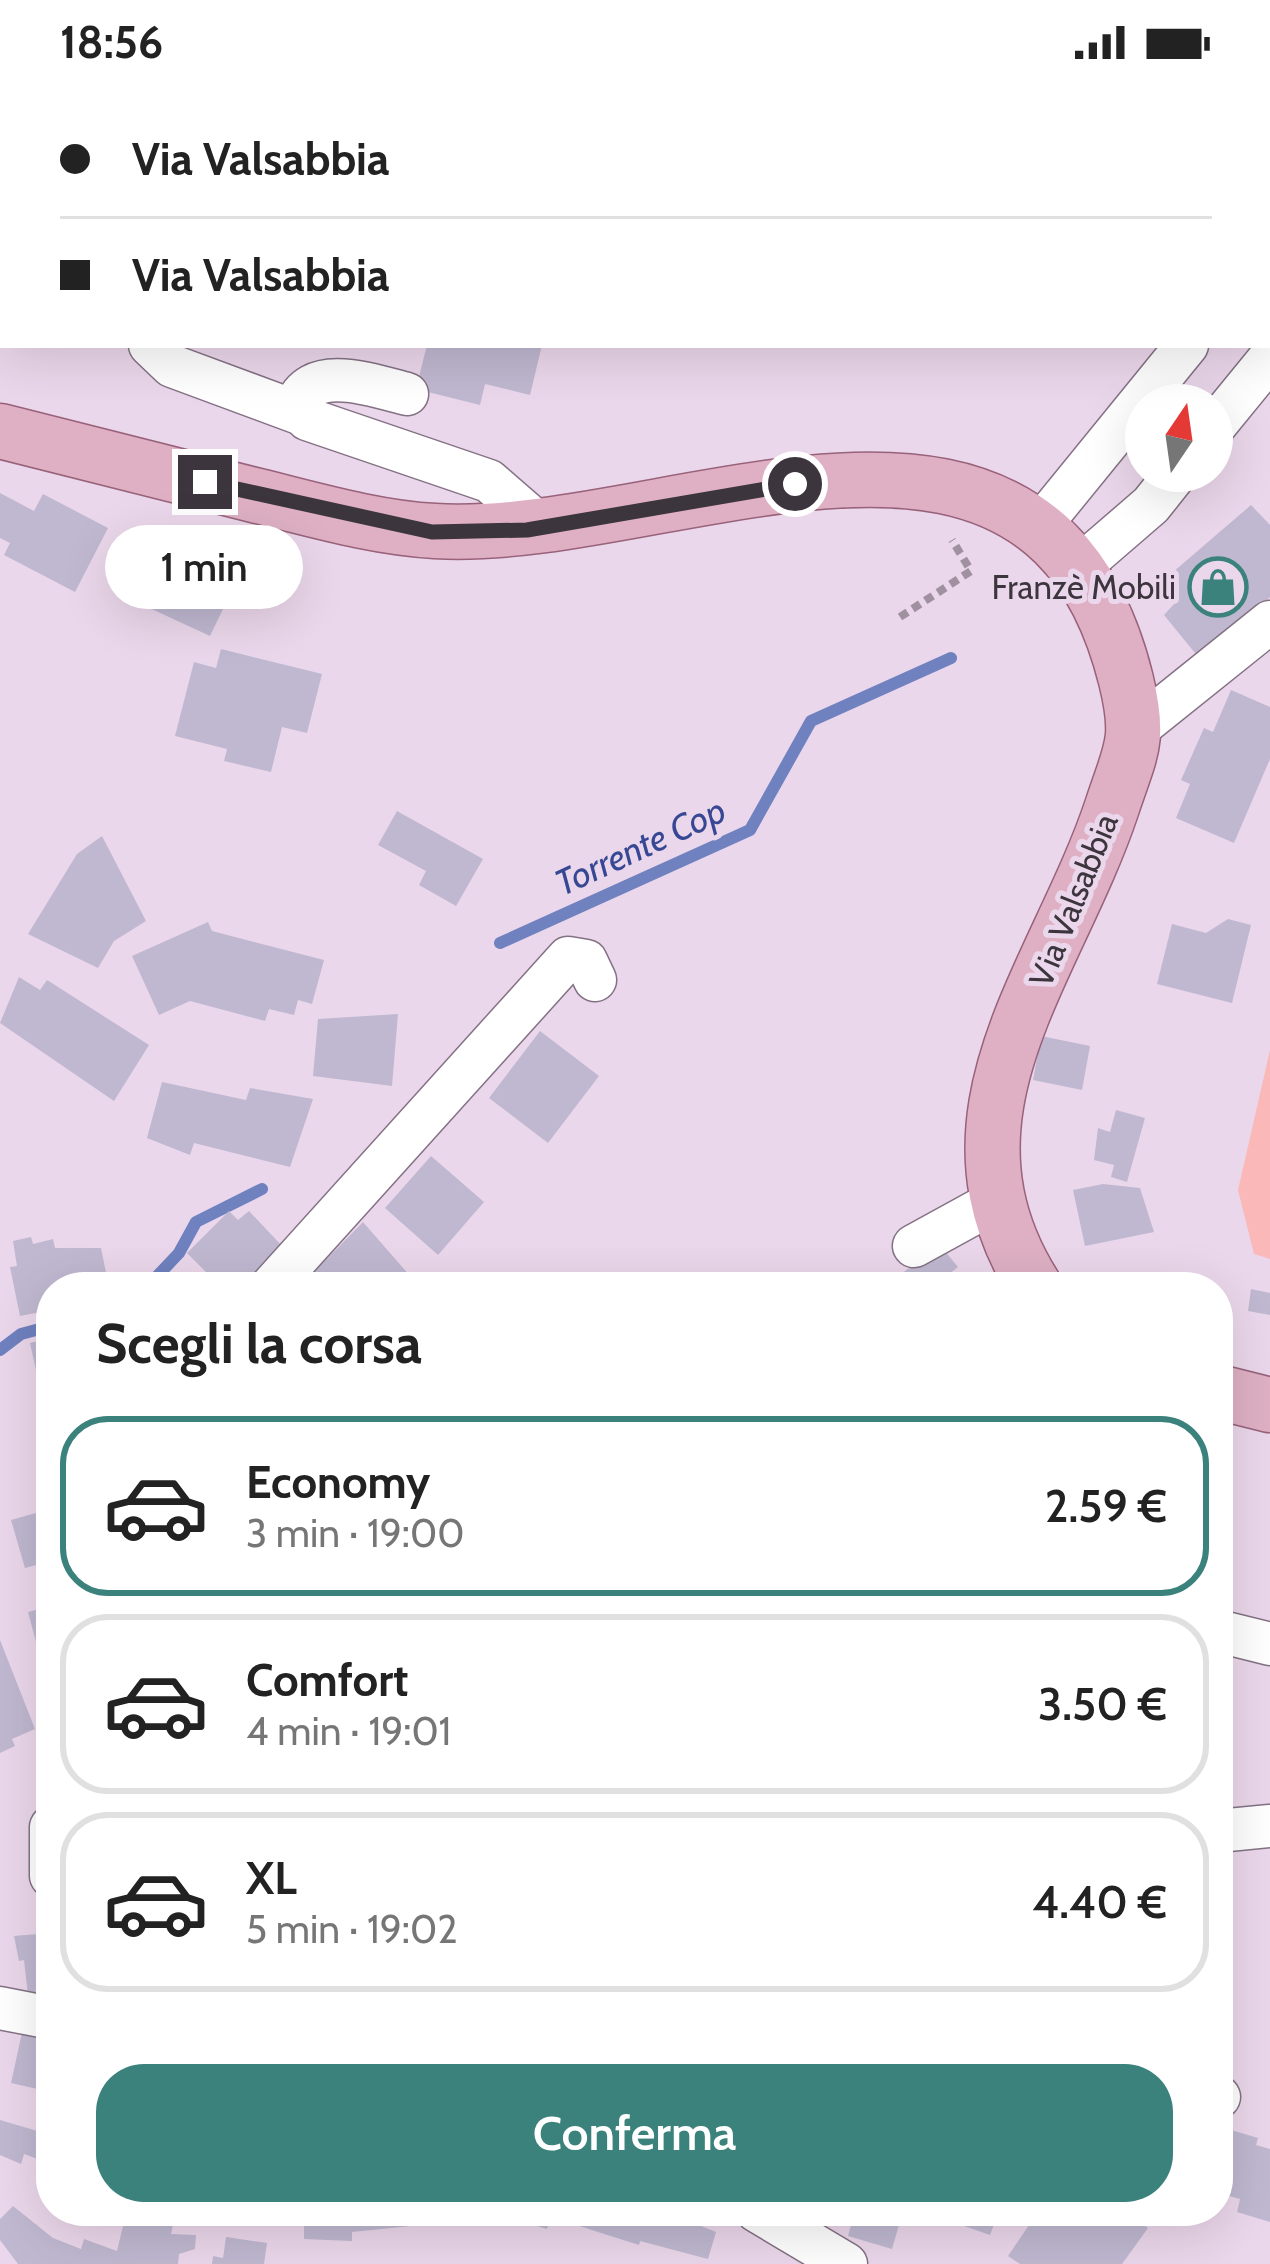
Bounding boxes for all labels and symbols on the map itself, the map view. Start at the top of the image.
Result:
north arrow [1125,384,1233,492]
route end [178,455,232,509]
route start [768,457,822,511]
callout: 1 min [106,524,304,608]
shop icon: Franzè Mobili [1187,556,1249,618]
place label: Franzè Mobili [992,567,1176,607]
water label: Torrente Cop [548,787,732,905]
street label: Via Valsabbia [1020,807,1126,992]

